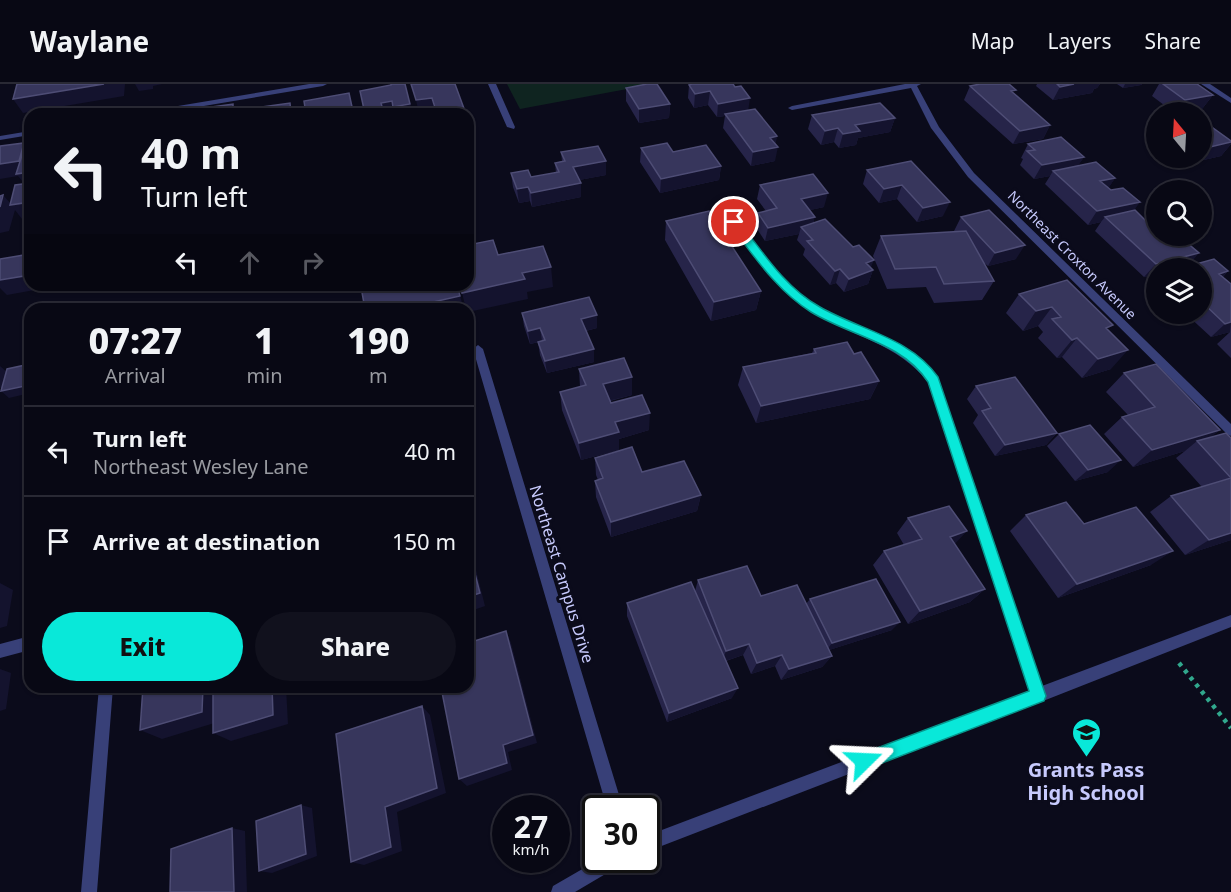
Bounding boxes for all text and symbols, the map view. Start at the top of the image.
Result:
text: Waylane [30,22,149,60]
text: Map [971,27,1015,55]
text: Layers [1048,27,1112,55]
text: Share [1145,27,1201,55]
north arrow [1146,102,1212,168]
map controls [1146,102,1212,324]
text: 40 m [141,124,241,181]
icon: left [42,132,120,210]
text: Turn left [141,178,247,215]
button: search [1146,180,1212,246]
street label: Northeast Croxton Avenue [1004,186,1141,323]
pin [708,196,759,247]
icon: arrive [717,205,750,238]
icon: left [170,246,203,279]
icon: ahead [233,246,266,279]
icon: right [296,246,329,279]
button: layers [1146,258,1212,324]
text: 07:27 [88,316,182,365]
text: 1 [254,316,275,365]
text: 190 [347,316,410,365]
text: Arrival [105,362,166,389]
text: min [246,362,283,389]
text: m [369,362,388,389]
text: Turn left [93,423,187,453]
icon: left [42,435,75,468]
text: 40 m [405,436,456,466]
text: Northeast Wesley Lane [93,453,308,480]
street label: Northeast Campus Drive [524,482,600,666]
icon: arrive [42,525,75,558]
text: Arrive at destination [93,526,320,556]
text: 150 m [392,526,456,556]
button: Exit [42,612,243,681]
button: Share [255,612,456,681]
school or university icon: Grants Pass High School [1070,716,1102,758]
position arrow [832,729,896,793]
place label: Grants Pass High School [1027,756,1145,806]
speed limit sign: 30 [582,795,660,873]
text: 27 [514,806,548,847]
text: km/h [513,839,549,859]

